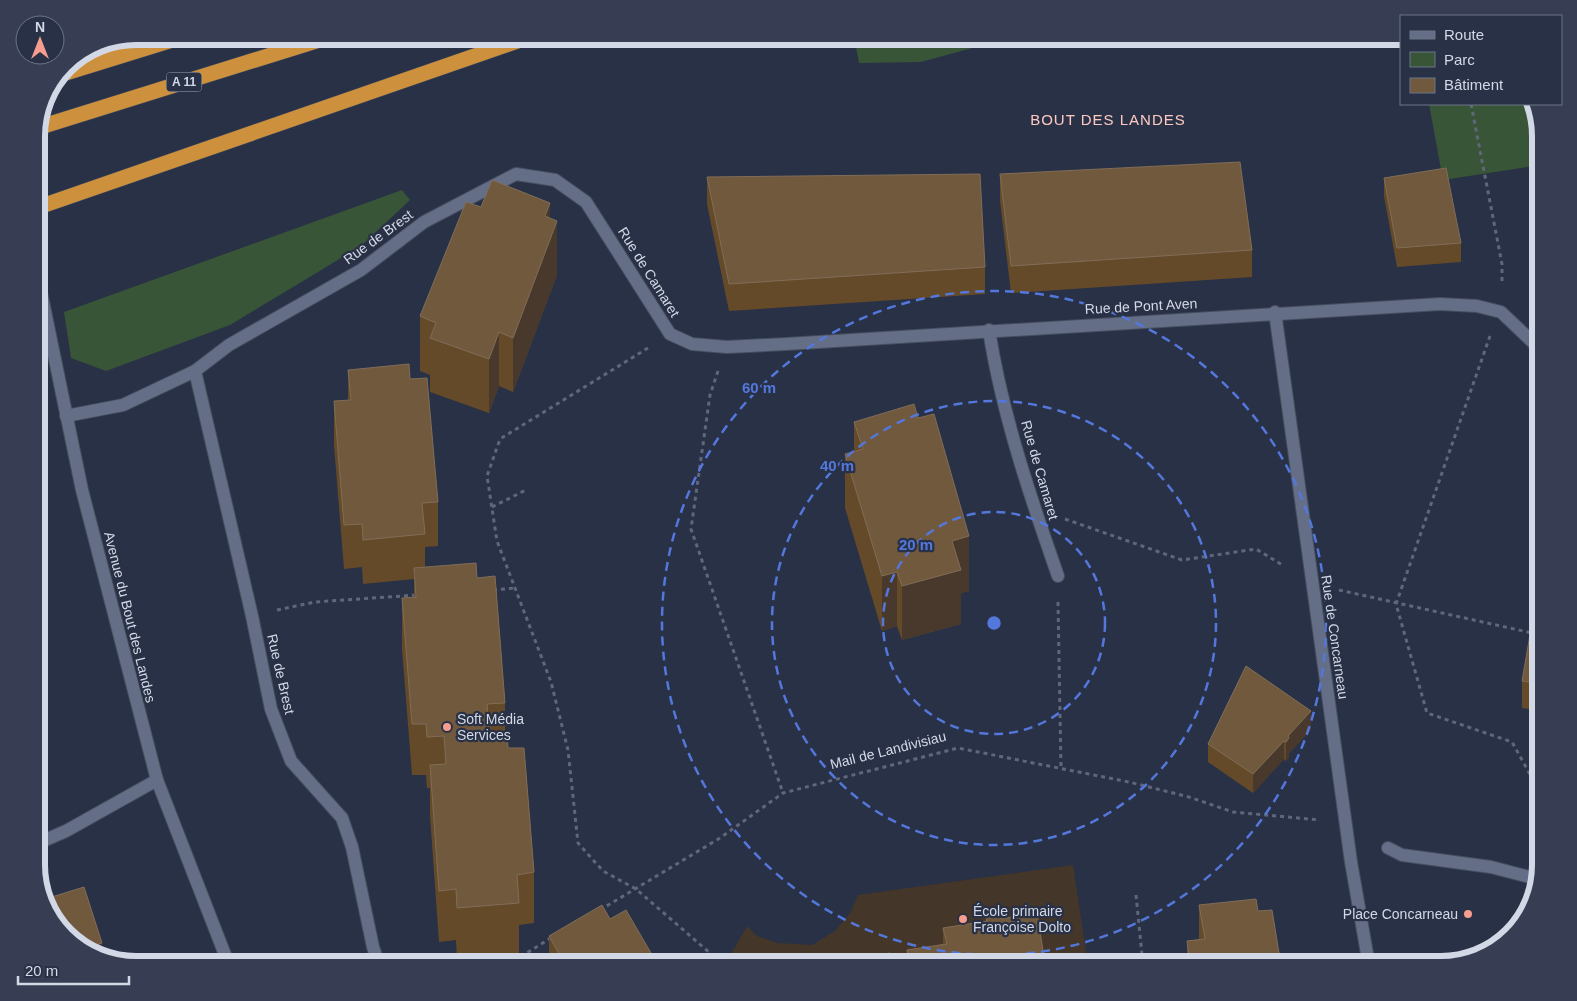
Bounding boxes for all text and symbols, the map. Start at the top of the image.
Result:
north arrow [15,15,65,65]
legend [1400,15,1562,105]
text: N [35,19,45,35]
text: Route [1444,26,1484,43]
text: Parc [1444,51,1475,68]
road number: A 11 [166,72,202,91]
text: Bâtiment [1444,76,1504,93]
district label: BOUT DES LANDES [1030,111,1186,128]
street label: Rue de Brest [340,206,416,267]
street label: Rue de Camaret [615,224,683,320]
street label: Rue de Pont Aven [1084,295,1198,317]
text: 60 m [742,379,776,396]
street label: Rue de Camaret [1018,418,1062,522]
text: 40 m [820,457,854,474]
street label: Avenue du Bout des Landes [101,530,159,704]
text: 20 m [899,536,933,553]
street label: Rue de Concarneau [1318,574,1352,700]
centre of rings [985,614,1003,632]
street label: Rue de Brest [264,632,298,716]
place label: Soft Média Services [457,711,524,743]
marker: Soft Média Services [441,721,453,733]
street label: Mail de Landivisiau [828,728,948,772]
place label: École primaire Françoise Dolto [973,903,1071,935]
place label: Place Concarneau [1343,906,1458,922]
marker: Place Concarneau [1462,908,1474,920]
marker: École primaire Françoise Dolto [957,913,969,925]
scale bar [18,954,129,986]
text: 20 m [25,962,58,979]

